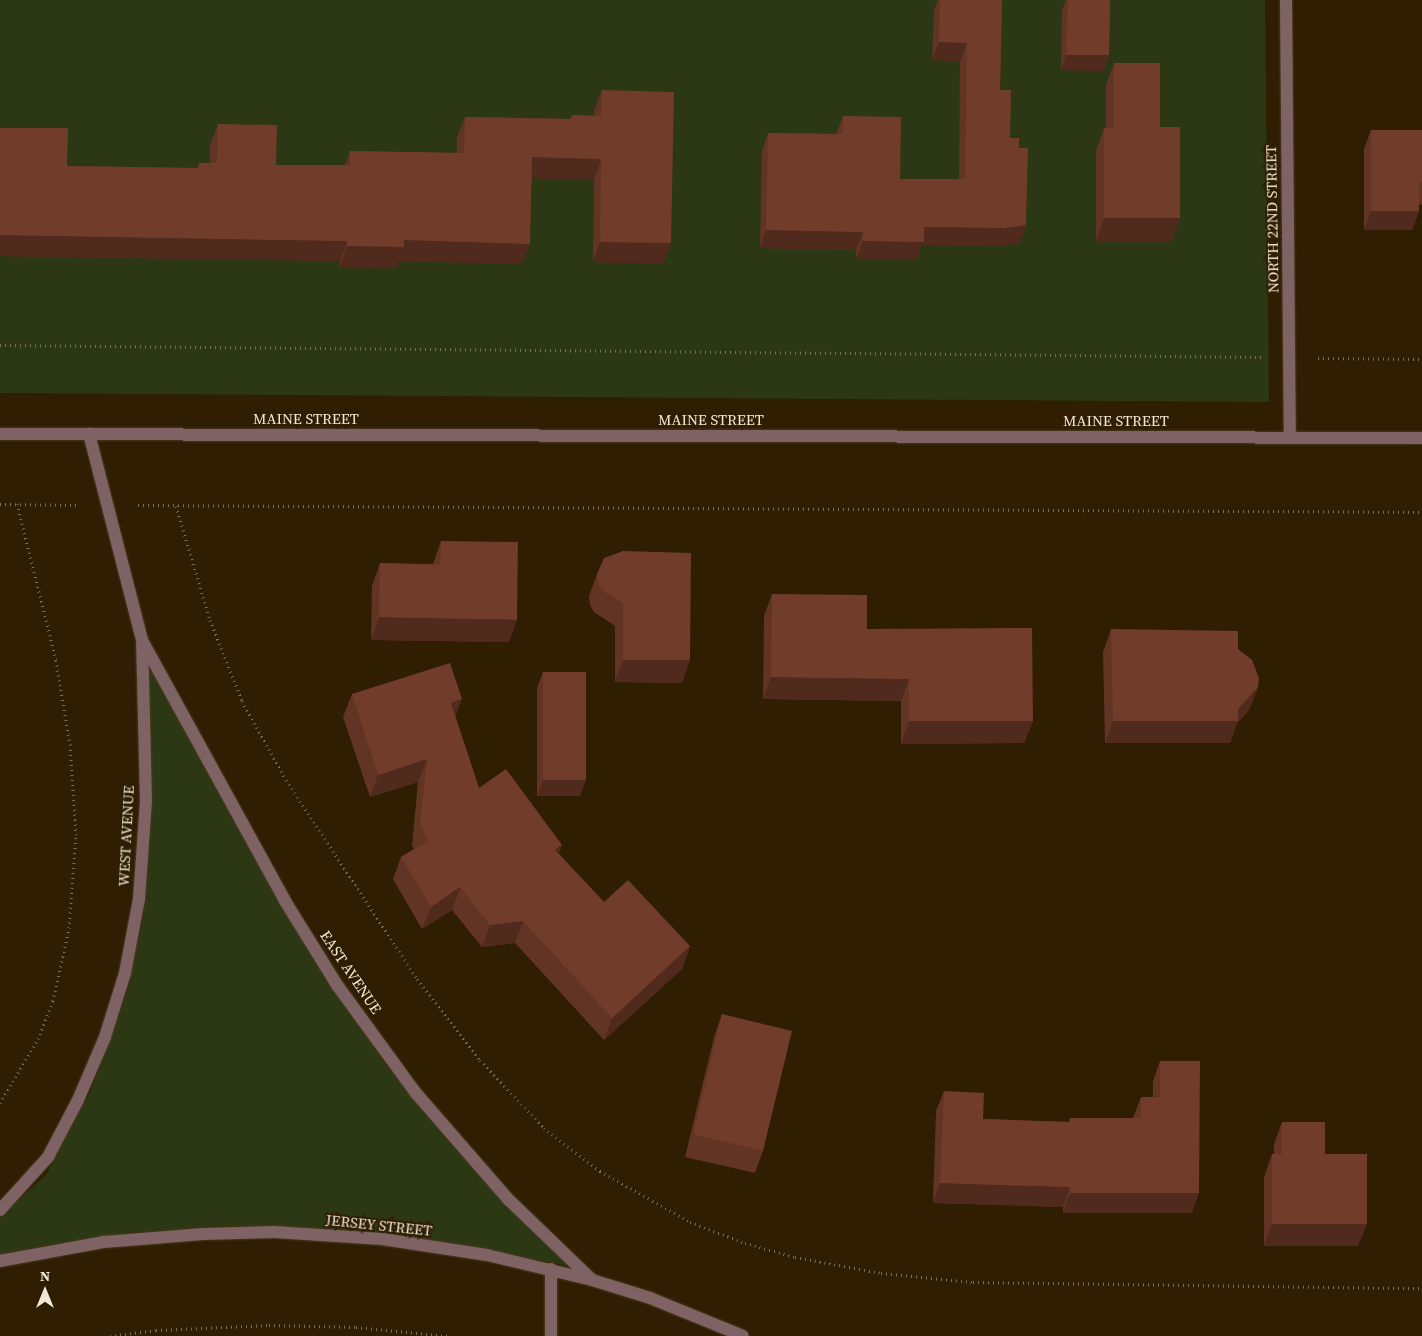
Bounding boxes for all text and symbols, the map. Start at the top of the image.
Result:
street label: NORTH 22ND STREET [1262,145,1282,293]
street label: MAINE STREET [253,410,359,428]
street label: MAINE STREET [658,411,764,429]
street label: MAINE STREET [1063,412,1169,430]
street label: WEST AVENUE [114,785,138,887]
street label: EAST AVENUE [316,927,386,1017]
street label: JERSEY STREET [325,1210,433,1240]
north arrow [20,1266,70,1316]
text: N [40,1266,50,1286]

